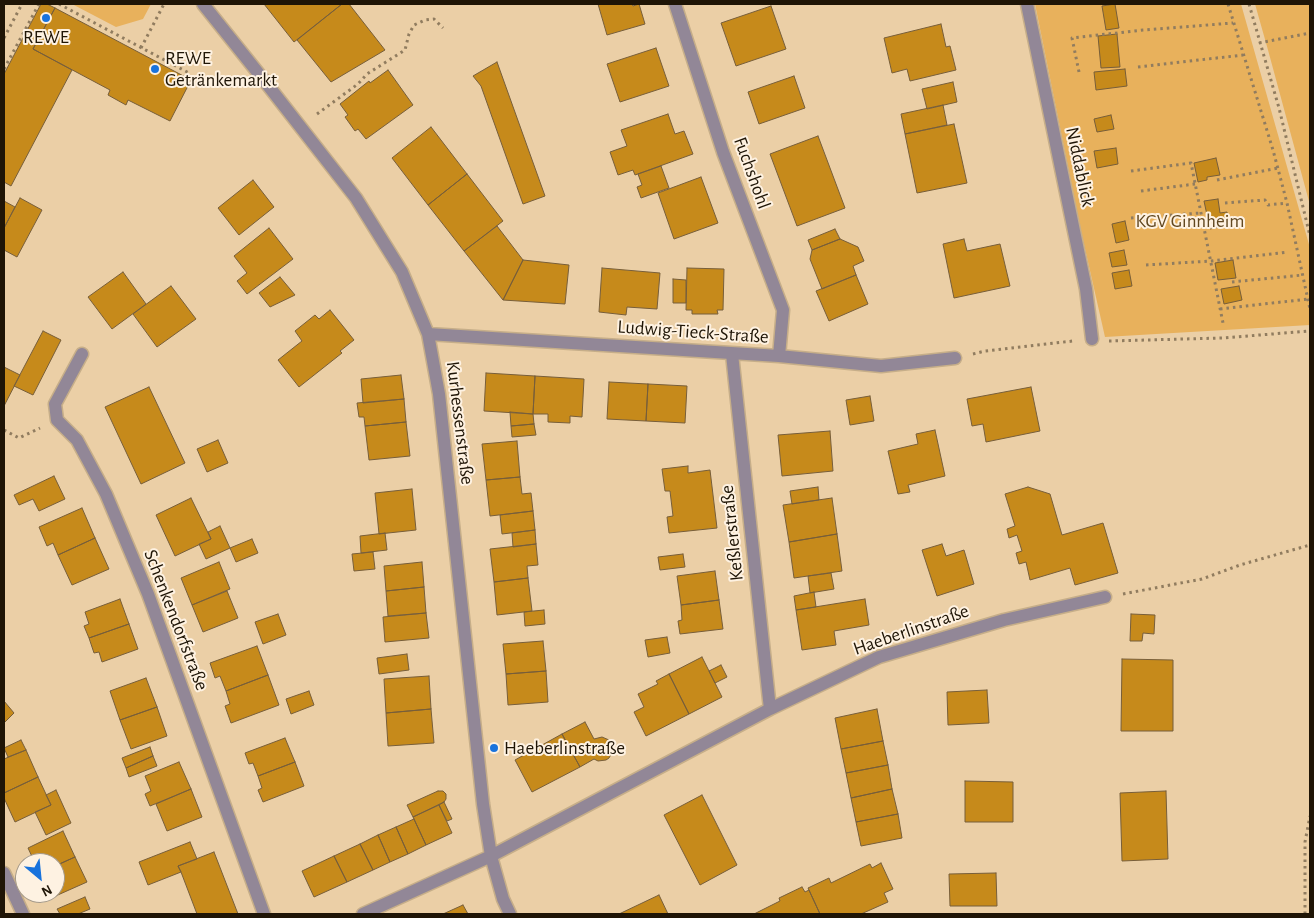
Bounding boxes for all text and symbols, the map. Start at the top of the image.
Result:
marker: REWE [40,12,52,24]
place label: REWE [23,26,69,48]
place label: REWE Getränkemarkt [165,47,277,91]
marker: REWE Getränkemarkt [149,63,161,75]
street label: Niddablick [1060,125,1100,209]
street label: Fuchshohl [728,134,776,212]
park label: KGV Ginnheim [1135,210,1245,232]
street label: Ludwig-Tieck-Straße [617,315,769,349]
street label: Kurhessenstraße [441,360,479,486]
street label: Keßlerstraße [716,484,748,582]
street label: Schenkendorfstraße [139,546,213,694]
street label: Haeberlinstraße [850,600,972,660]
place label: Haeberlinstraße [504,737,625,759]
marker: Haeberlinstraße [488,742,500,754]
north arrow [15,853,65,903]
text: N [39,882,54,899]

